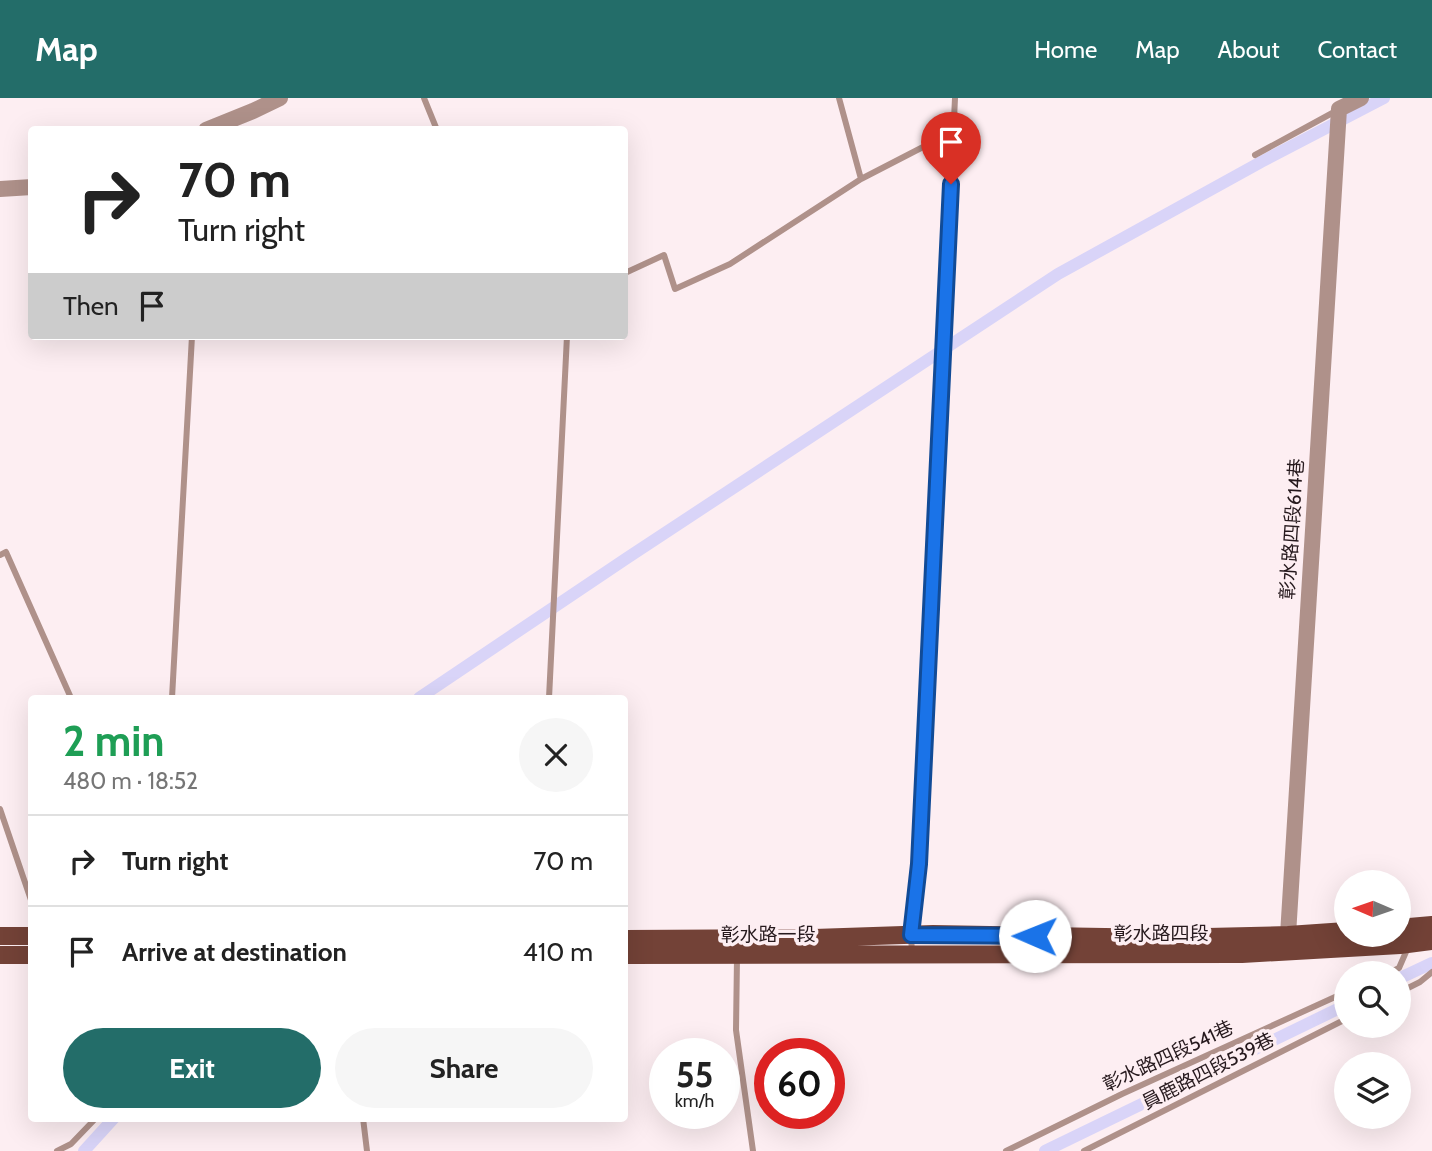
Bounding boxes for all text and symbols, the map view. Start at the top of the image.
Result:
text: Map [35,29,98,69]
text: Home [1034,35,1097,64]
text: Map [1135,35,1180,64]
text: About [1218,35,1280,64]
text: Contact [1318,35,1397,64]
pin [921,112,981,184]
icon: arrive [932,123,970,161]
text: 70 m [178,150,291,209]
icon: right [63,154,154,245]
text: Turn right [178,210,305,249]
icon: arrive [133,287,171,325]
text: Then [63,290,119,322]
street label: 彰水路四段614巷 [1276,457,1308,601]
text: 2 min [63,715,164,767]
button: close [519,718,593,792]
text: 480 m · 18:52 [63,767,198,795]
icon: right [63,842,101,880]
text: Turn right [122,845,228,877]
text: 70 m [533,845,593,877]
north arrow [1334,870,1410,947]
map controls [1334,870,1411,1129]
position arrow [998,899,1072,973]
street label: 彰水路四段 [1113,922,1209,945]
street label: 彰水路一段 [720,923,816,946]
icon: arrive [63,933,101,971]
text: Arrive at destination [122,936,347,968]
text: 410 m [523,936,593,968]
button: search [1334,961,1411,1038]
street label: 彰水路四段541巷 [1099,1016,1237,1096]
button: Exit [63,1028,321,1108]
button: Share [335,1028,593,1108]
street label: 員鹿路四段539巷 [1138,1028,1278,1114]
speed limit sign: 60 [754,1038,845,1129]
button: layers [1334,1052,1411,1129]
text: 55 [676,1053,713,1096]
text: km/h [675,1090,714,1112]

